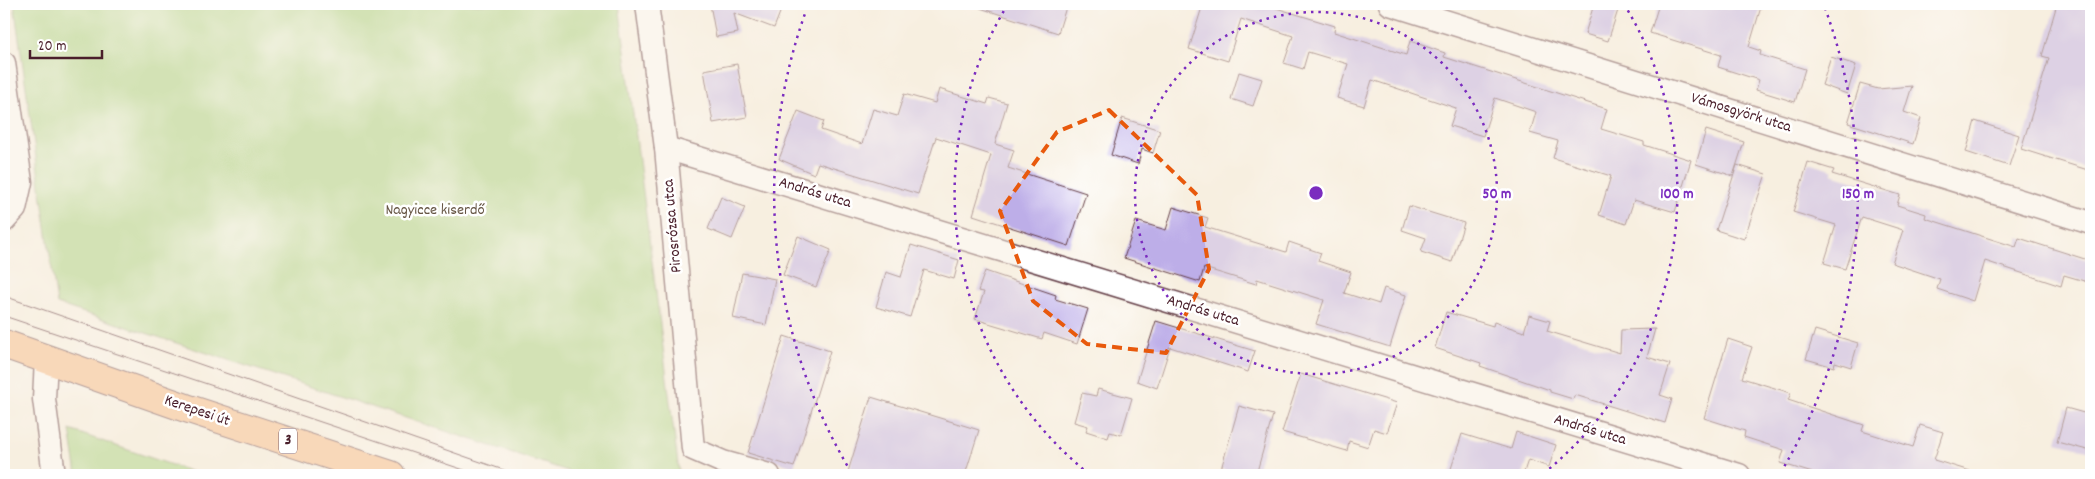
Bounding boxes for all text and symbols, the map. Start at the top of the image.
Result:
scale bar [30,28,102,60]
text: 20 m [38,36,66,58]
street label: Vámosgyörk utca [1688,87,1795,139]
street label: András utca [776,171,855,215]
street label: Pirosrózsa utca [657,178,689,274]
centre of rings [1307,184,1325,202]
text: 50 m [1483,184,1511,206]
text: 100 m [1660,184,1694,206]
text: 150 m [1842,184,1874,206]
park label: Nagyicce kiserdő [385,199,485,222]
street label: András utca [1164,289,1243,333]
street label: Kerepesi út [161,389,233,433]
street label: András utca [1551,408,1630,452]
road number: 3 [279,428,297,454]

